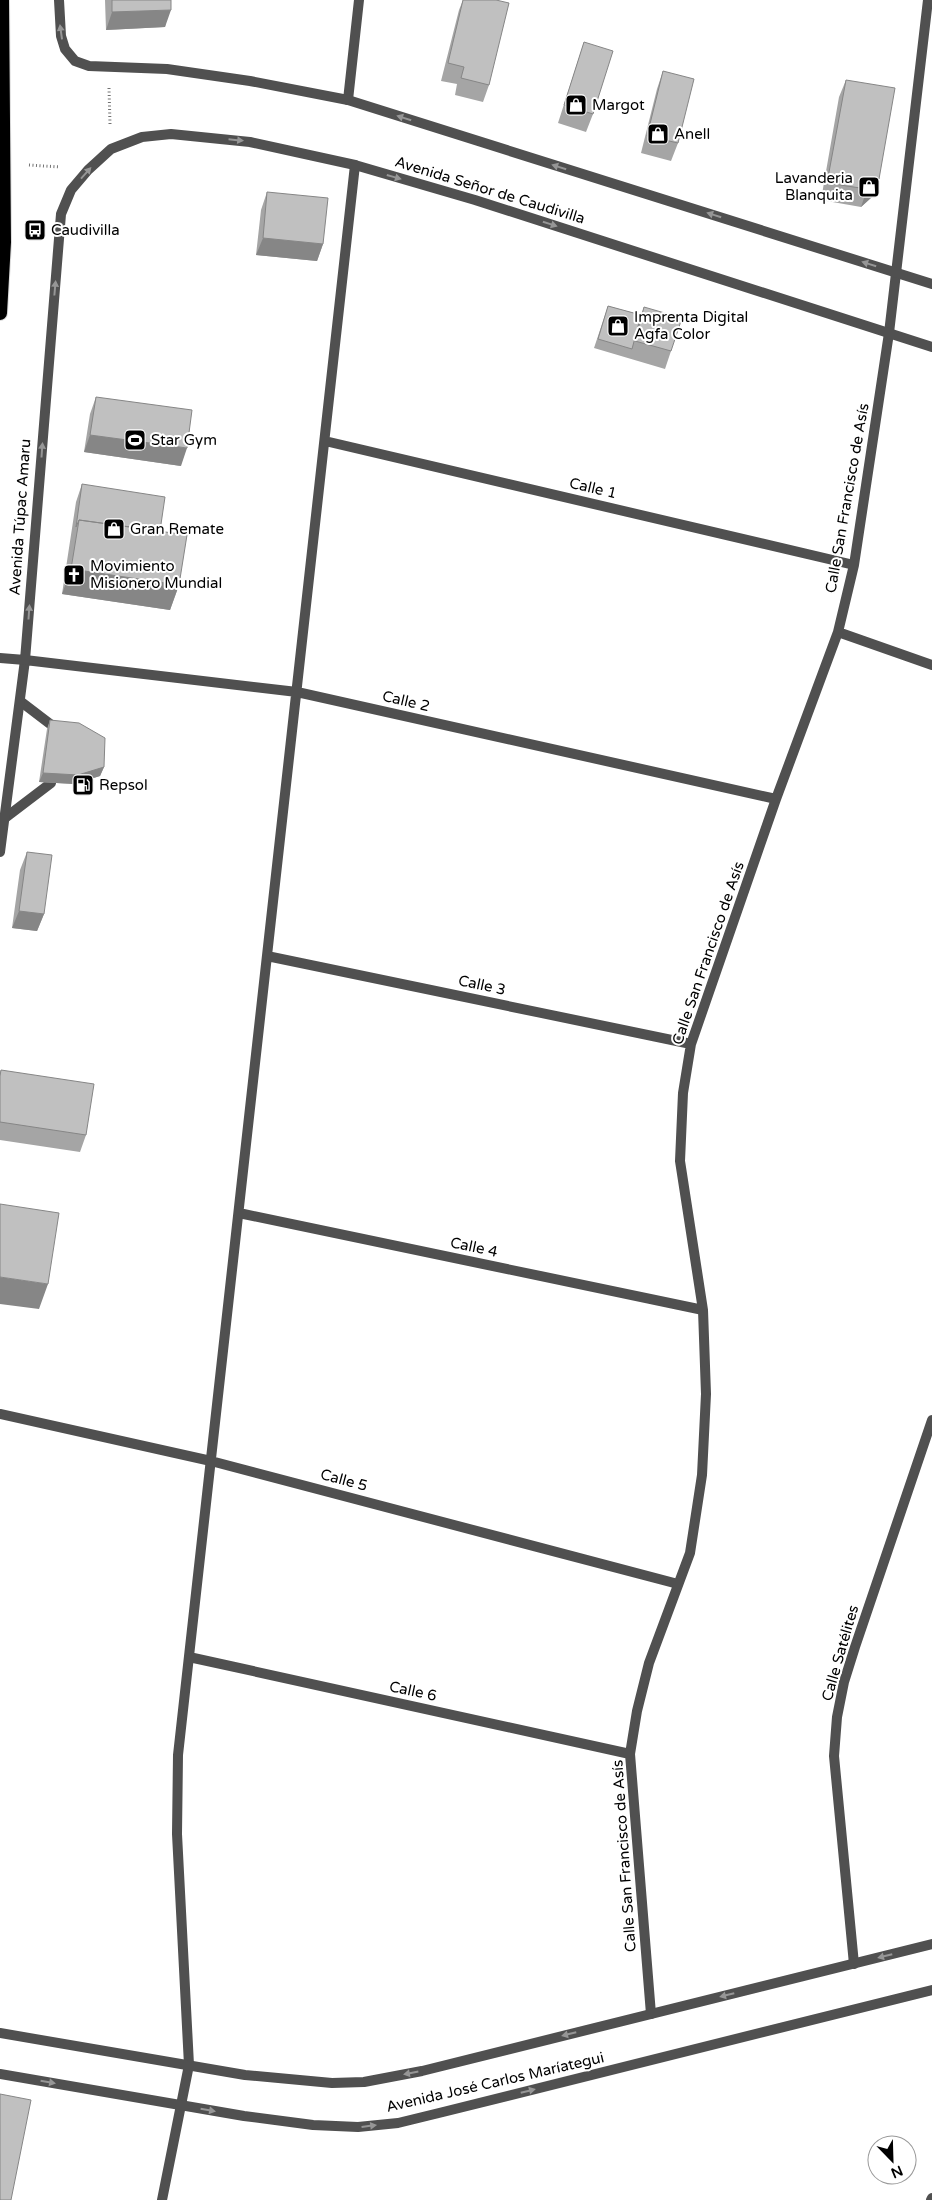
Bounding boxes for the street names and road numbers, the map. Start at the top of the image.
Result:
street label: Avenida Señor de Caudivilla [393,152,587,228]
street label: Calle San Francisco de Asís [821,402,873,594]
street label: Avenida Túpac Amaru [6,438,34,596]
street label: Calle 1 [568,474,618,502]
street label: Calle 2 [381,687,431,715]
street label: Calle San Francisco de Asís [668,859,748,1047]
street label: Calle 3 [457,971,507,999]
street label: Calle 4 [449,1233,499,1261]
street label: Calle 5 [318,1465,370,1495]
street label: Calle Satélites [818,1603,862,1703]
street label: Calle 6 [388,1677,438,1705]
street label: Calle San Francisco de Asís [608,1759,640,1953]
street label: Avenida José Carlos Maríategui [384,2048,606,2116]

